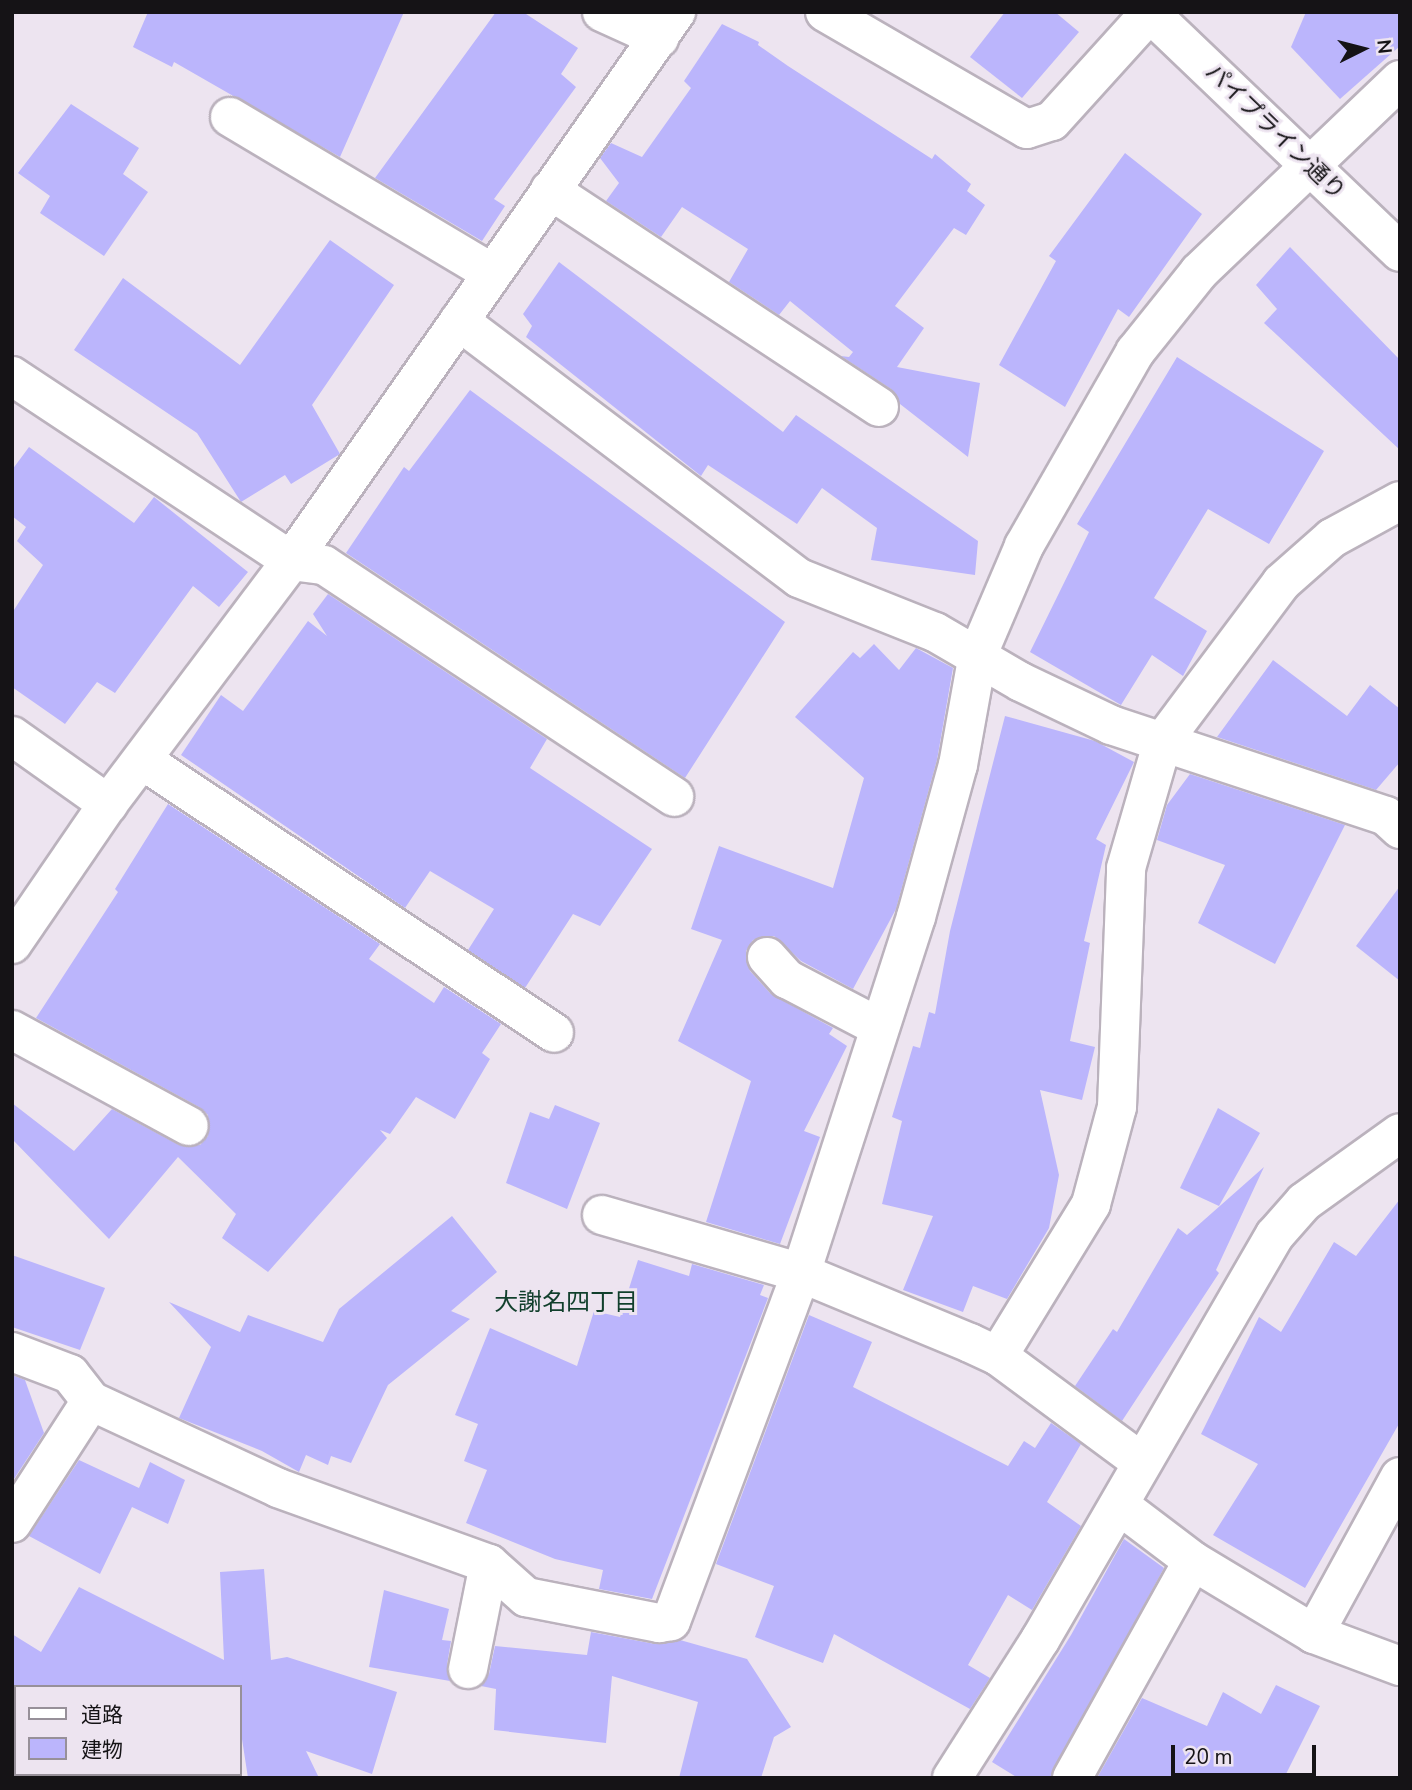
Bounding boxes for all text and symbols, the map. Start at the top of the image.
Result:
north arrow [1328,14,1398,84]
text: N [1370,38,1398,55]
street label: パイプライン通り [1199,58,1351,206]
district label: 大謝名四丁目 [494,1289,638,1317]
legend [14,1685,242,1776]
text: 道路 [81,1701,123,1729]
scale bar [1174,1730,1319,1774]
text: 建物 [81,1736,123,1764]
text: 20 m [1184,1743,1233,1771]

